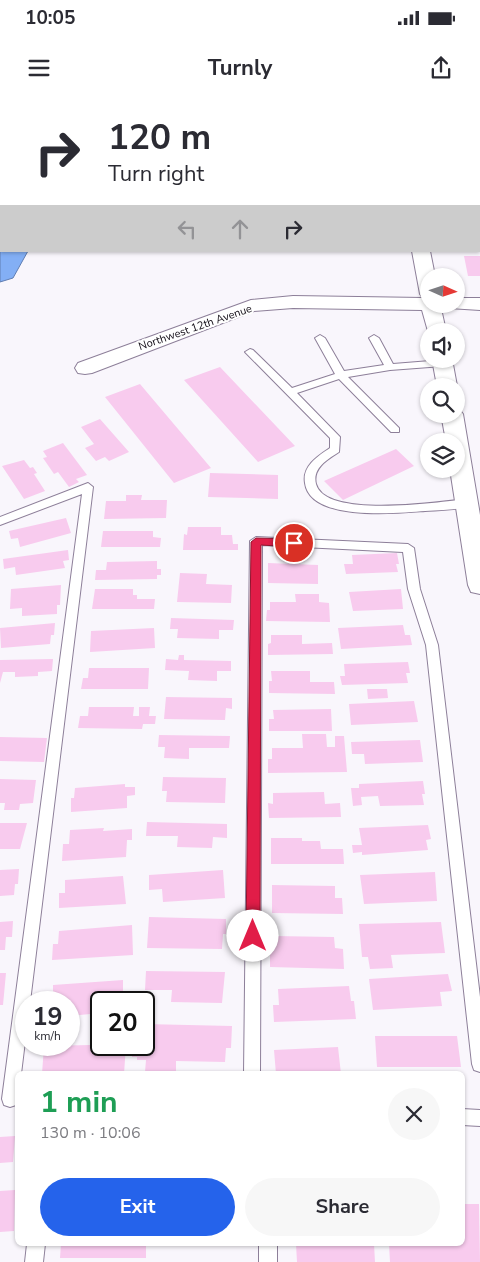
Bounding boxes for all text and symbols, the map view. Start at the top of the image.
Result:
text: 10:05 [25,5,75,31]
text: Turnly [208,53,272,83]
icon: menu [25,54,53,82]
icon: share [427,54,455,82]
text: 120 m [108,114,211,161]
icon: right [25,120,90,185]
text: Turn right [108,159,204,189]
icon: left [173,215,201,243]
icon: ahead [226,215,254,243]
icon: right [279,215,307,243]
north arrow [420,268,465,312]
map controls [420,268,465,478]
street label: Northwest 12th Avenue [136,301,254,354]
button: sound [420,323,465,368]
button: search [420,378,465,423]
button: layers [420,433,465,478]
pin [273,522,315,564]
icon: arrive [280,529,308,557]
position arrow [226,909,278,961]
speed limit sign: 20 [90,991,155,1056]
text: 19 [32,1000,63,1034]
text: km/h [34,1028,61,1044]
text: 1 min [40,1082,118,1123]
button: close [388,1088,440,1140]
text: 130 m · 10:06 [40,1122,141,1144]
button: Exit [40,1178,235,1236]
button: Share [245,1178,440,1236]

